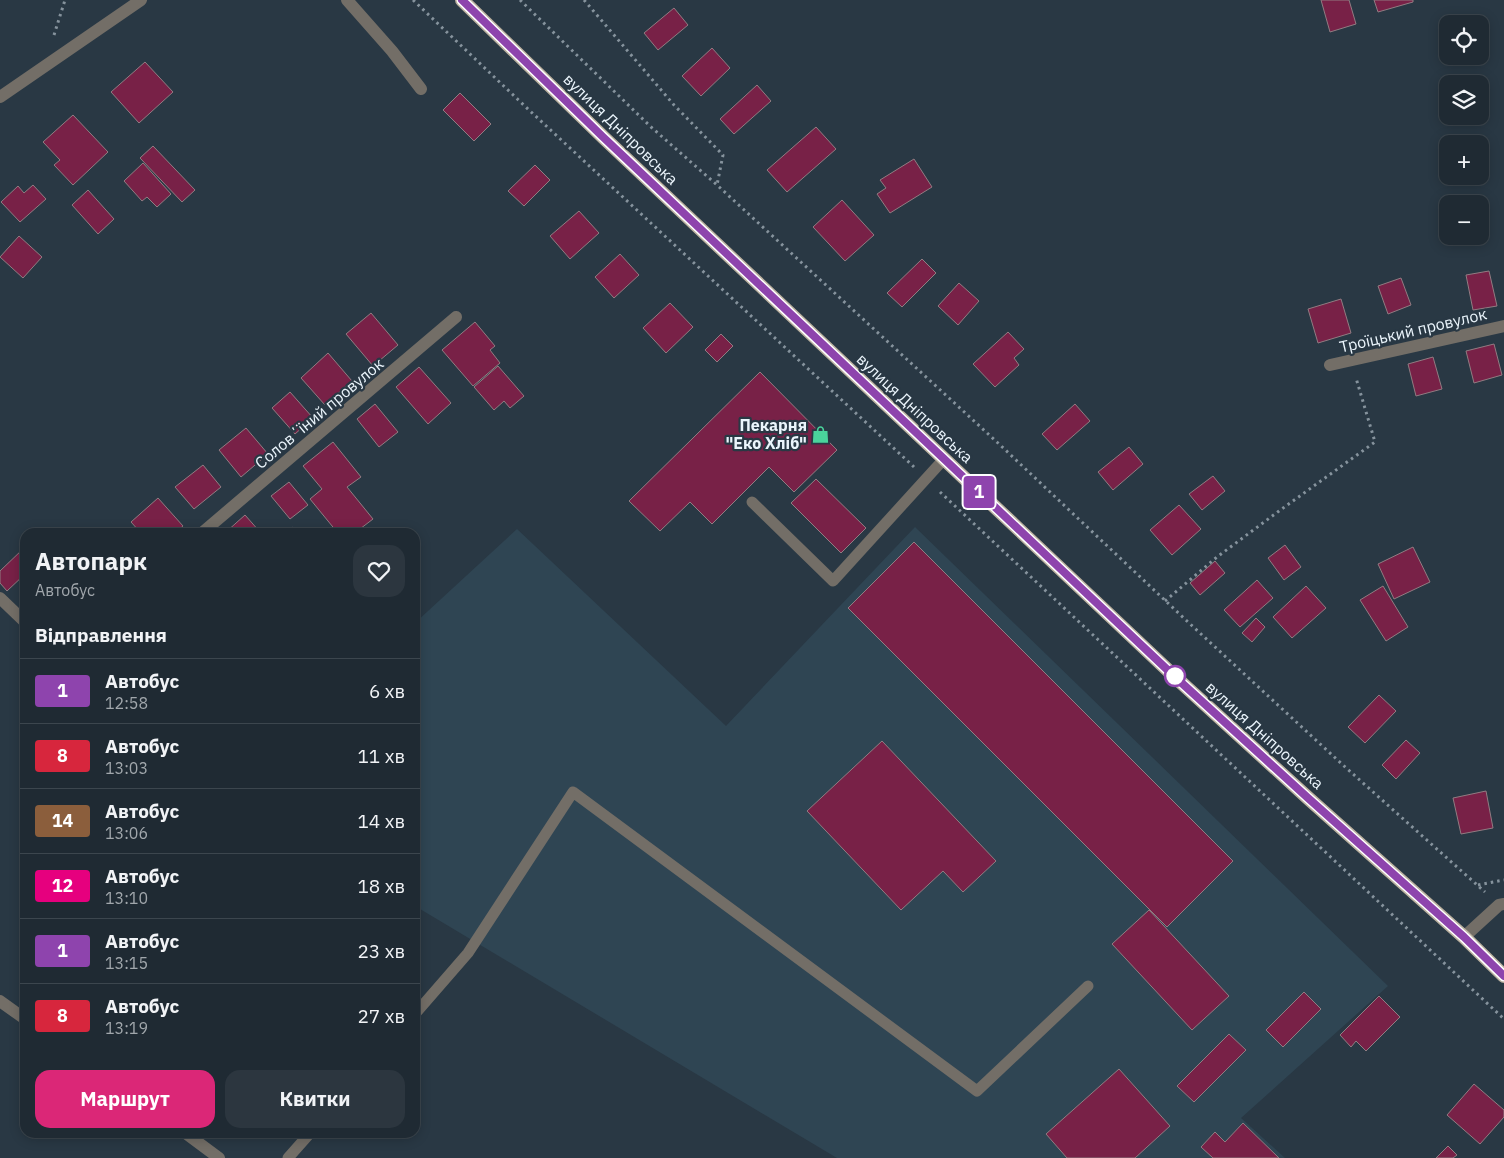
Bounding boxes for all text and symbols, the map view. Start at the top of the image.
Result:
map controls [1439,15,1489,245]
button: locate [1439,15,1489,65]
street label: вулиця Дніпровська [559,69,683,189]
button: layers [1439,75,1489,125]
button: + [1439,135,1489,185]
button: − [1439,195,1489,245]
street label: Троїцький провулок [1337,303,1489,357]
street label: вулиця Дніпровська [853,349,978,467]
street label: Соловʼїний провулок [250,353,388,473]
place label: Пекарня "Еко Хліб" [725,415,807,453]
shop icon: Пекарня "Еко Хліб" [811,424,831,444]
line badge: 1 [963,476,995,508]
text: 1 [974,480,984,503]
text: Автопарк [35,545,147,577]
button: heart [353,545,405,597]
text: Автобус [35,580,95,600]
text: Відправлення [35,623,167,647]
unlabelled marker [1164,665,1186,687]
text: Автобус [105,669,179,693]
street label: вулиця Дніпровська [1202,677,1328,794]
text: 1 [57,679,68,702]
text: 6 хв [369,679,405,703]
text: 12:58 [105,693,148,713]
text: Автобус [105,734,179,758]
text: 8 [57,744,68,767]
text: 11 хв [357,744,405,768]
text: 13:03 [105,758,148,778]
text: Автобус [105,799,179,823]
text: 14 [52,809,73,832]
text: 14 хв [357,809,405,833]
text: 13:06 [105,823,148,843]
text: Автобус [105,864,179,888]
text: 12 [52,874,73,897]
text: 18 хв [357,874,405,898]
text: 13:10 [105,888,148,908]
text: Автобус [105,929,179,953]
text: 1 [57,939,68,962]
text: 23 хв [357,939,405,963]
text: 13:15 [105,953,148,973]
text: Автобус [105,994,179,1018]
text: 8 [57,1004,68,1027]
text: 27 хв [357,1004,405,1028]
text: 13:19 [105,1018,148,1038]
button: Маршрут [35,1070,215,1128]
button: Квитки [225,1070,405,1128]

